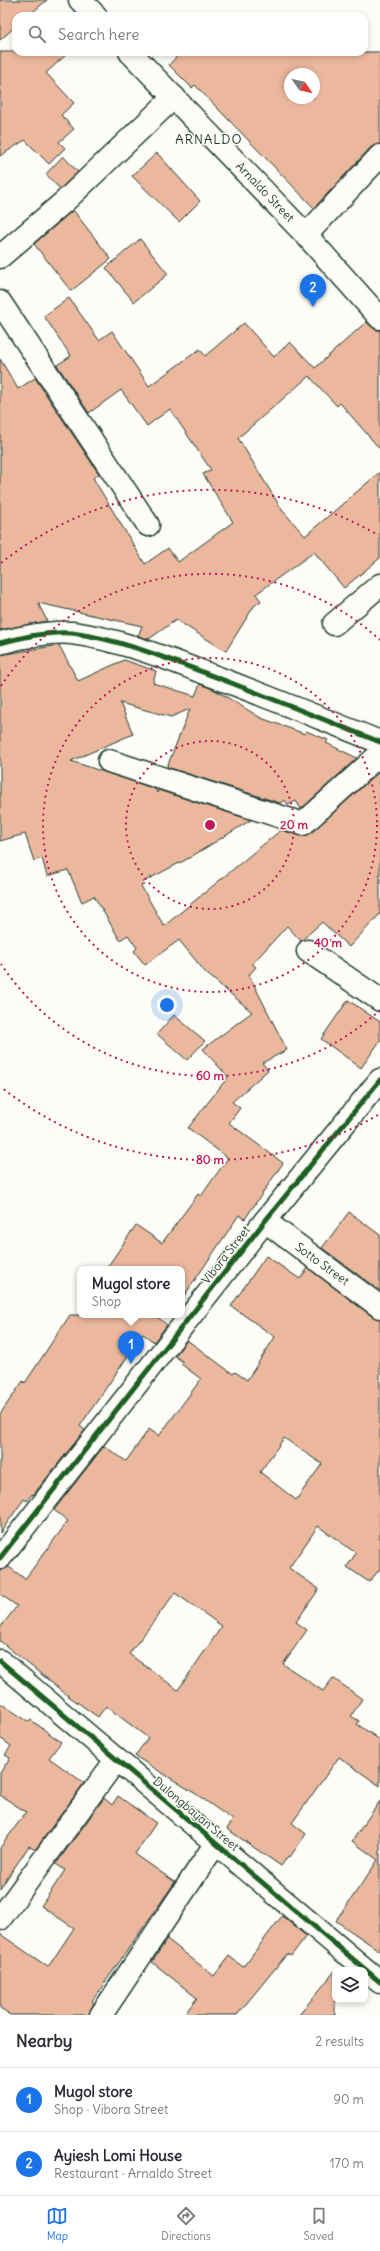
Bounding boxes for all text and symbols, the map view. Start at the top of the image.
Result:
search box [12,12,368,56]
icon: search [26,23,48,45]
text: Search here [58,25,139,44]
north arrow [284,68,320,104]
district label: ARNALDO [175,131,243,148]
street label: Arnaldo Street [233,158,298,225]
pin: 2 [300,274,326,307]
text: 20 m [280,817,308,832]
centre of rings [203,818,217,832]
text: 40 m [314,935,343,950]
your location [157,995,177,1015]
text: 60 m [196,1068,225,1083]
text: 80 m [196,1152,225,1167]
street label: Vibora Street [198,1222,253,1287]
street label: Sotto Street [292,1239,352,1288]
popup [77,1266,185,1318]
text: Mugol store [92,1274,170,1293]
text: Shop [92,1293,121,1310]
pin: 1 [118,1331,144,1364]
street label: Dulongbayan Street [150,1773,242,1854]
map controls [332,1967,368,2003]
button: layers [332,1967,368,2003]
text: Nearby [16,2030,72,2052]
text: 2 results [315,2033,364,2050]
text: Mugol store [54,2082,133,2101]
text: 1 [26,2091,32,2108]
text: 90 m [333,2091,364,2108]
text: Shop · Vibora Street [54,2101,168,2118]
text: Ayiesh Lomi House [54,2146,182,2165]
text: 2 [25,2155,33,2172]
text: 170 m [329,2155,364,2172]
text: Restaurant · Arnaldo Street [54,2165,212,2182]
tab: Map [46,2205,68,2243]
tab: Directions [161,2205,211,2243]
tab: Saved [303,2205,334,2243]

